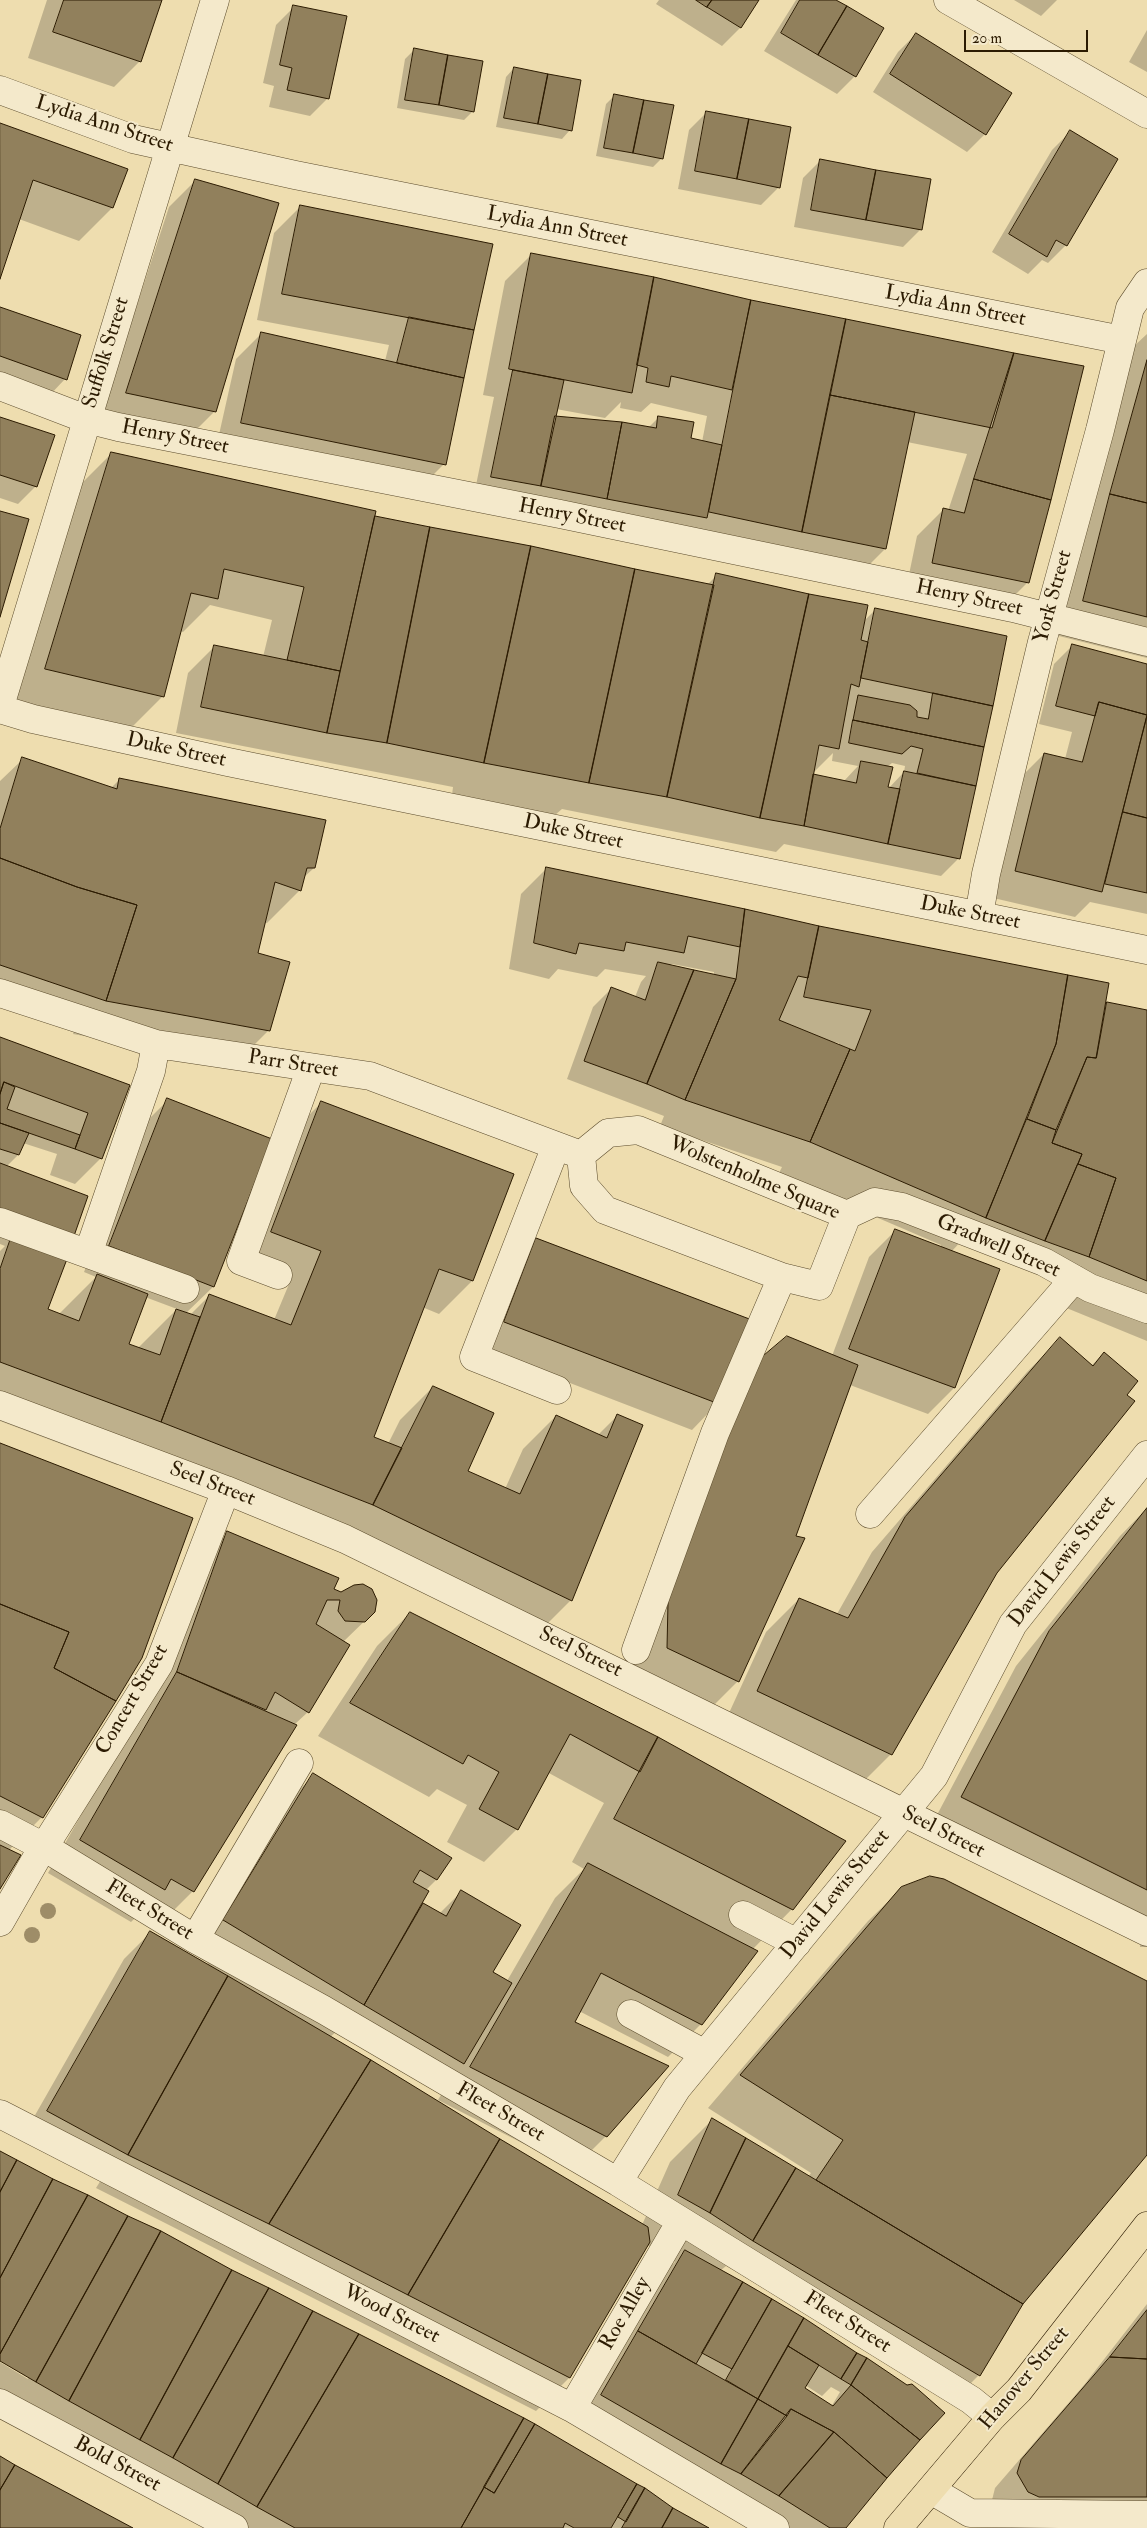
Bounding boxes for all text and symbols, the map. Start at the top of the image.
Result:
scale bar [967,20,1091,52]
text: 20 m [972,29,1002,48]
street label: Lydia Ann Street [32,91,176,159]
street label: Lydia Ann Street [484,202,630,254]
street label: Lydia Ann Street [882,281,1028,333]
street label: Suffolk Street [78,294,136,412]
street label: Henry Street [119,415,231,461]
street label: Henry Street [516,494,628,540]
street label: York Street [1029,548,1079,646]
street label: Henry Street [913,575,1025,623]
street label: Duke Street [124,728,228,774]
street label: Duke Street [521,810,625,856]
street label: Duke Street [918,892,1022,936]
street label: Parr Street [246,1045,340,1085]
street label: Wolstenholme Square [665,1132,843,1226]
street label: Gradwell Street [932,1210,1064,1284]
street label: Seel Street [166,1457,258,1513]
street label: David Lewis Street [1004,1491,1122,1633]
street label: Seel Street [534,1622,626,1684]
street label: Concert Street [91,1640,175,1760]
street label: Seel Street [897,1801,989,1865]
street label: David Lewis Street [776,1825,896,1965]
street label: Fleet Street [101,1875,197,1947]
street label: Fleet Street [451,2078,549,2148]
street label: Roe Alley [595,2273,657,2355]
street label: Wood Street [338,2280,444,2350]
street label: Fleet Street [799,2286,895,2360]
street label: Hanover Street [975,2322,1075,2436]
street label: Bold Street [69,2432,165,2498]

